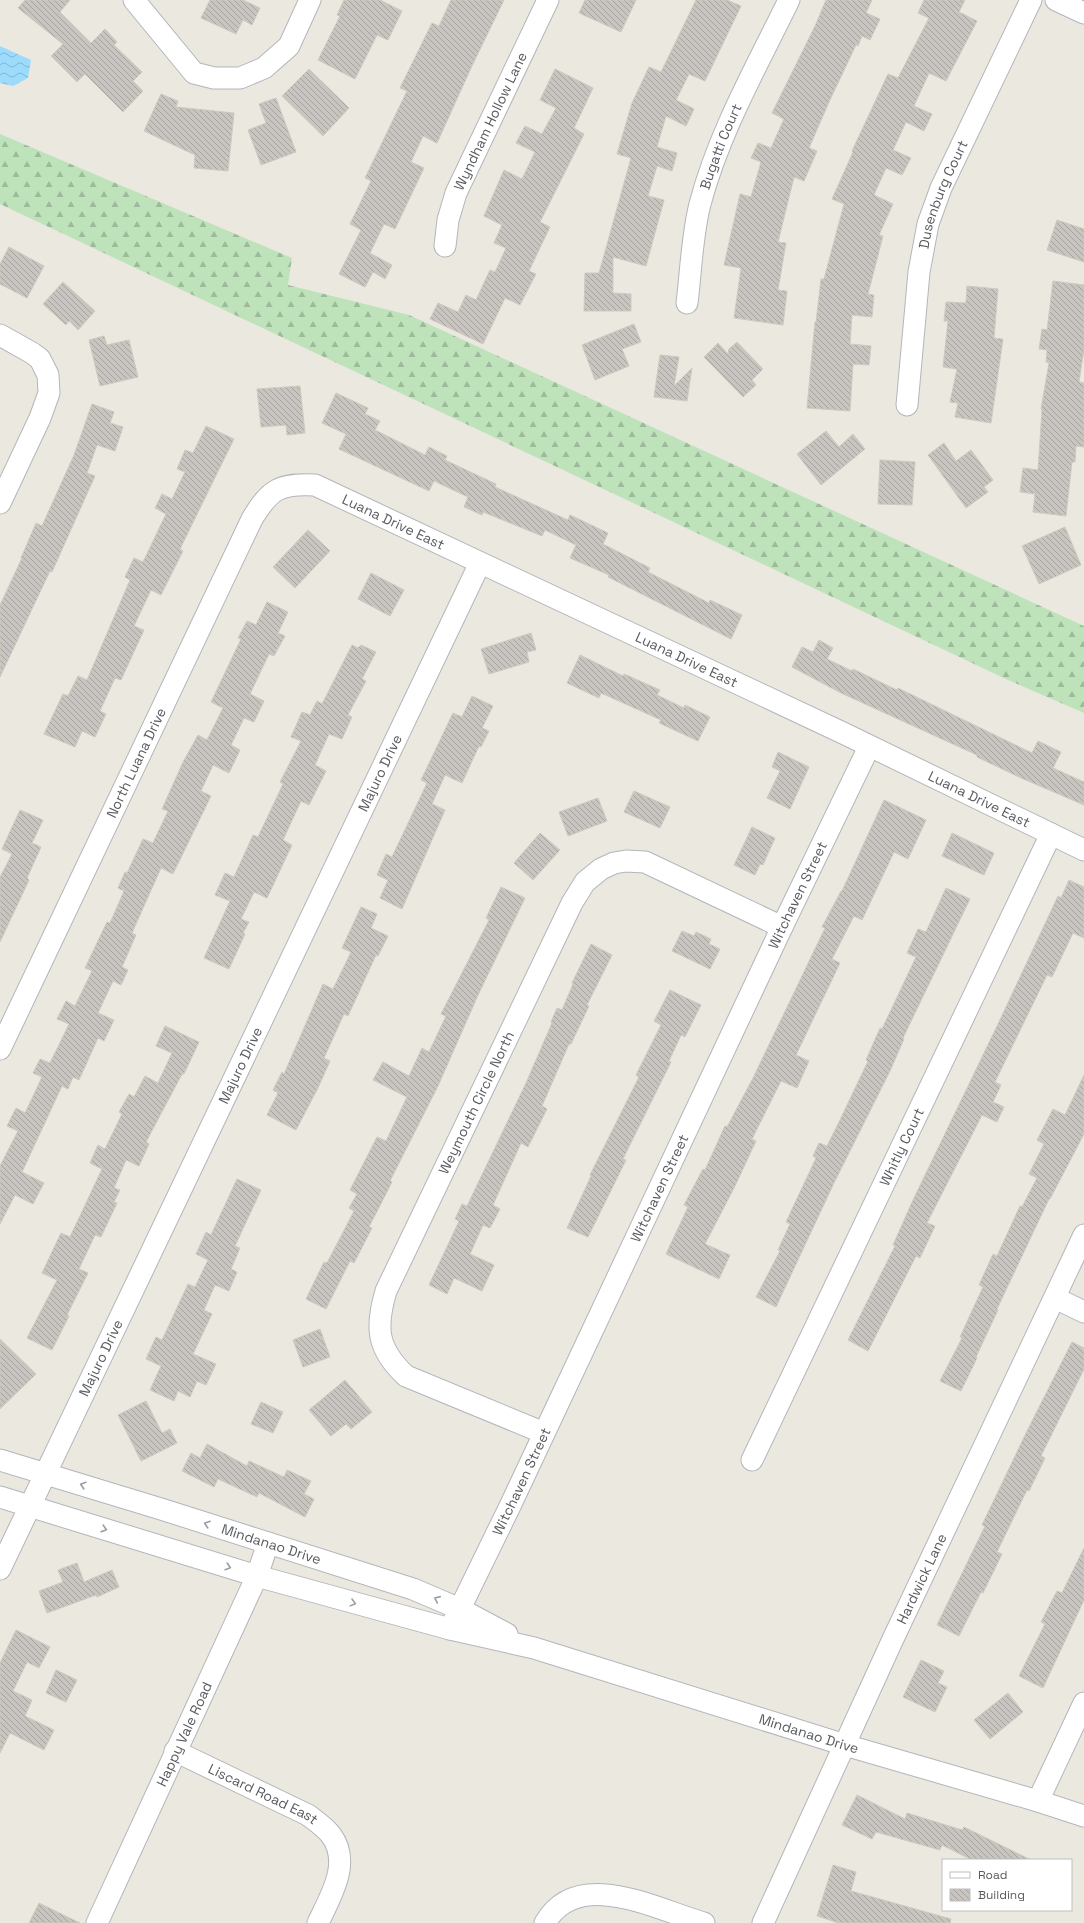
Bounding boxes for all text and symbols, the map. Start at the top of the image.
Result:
street label: Wyndham Hollow Lane [450,49,531,193]
street label: Bugatti Court [696,101,746,192]
street label: Dusenburg Court [915,137,972,250]
street label: Luana Drive East [339,490,448,554]
street label: Luana Drive East [633,628,741,691]
street label: North Luana Drive [102,705,170,821]
street label: Majuro Drive [354,732,406,814]
street label: Luana Drive East [925,767,1033,831]
street label: Witchaven Street [764,838,831,952]
street label: Majuro Drive [214,1024,266,1107]
street label: Weymouth Circle North [434,1028,518,1177]
street label: Whitly Court [875,1105,928,1189]
street label: Witchaven Street [626,1131,692,1245]
street label: Majuro Drive [75,1316,127,1399]
street label: Witchaven Street [488,1425,555,1538]
one-way arrow [80,1481,87,1490]
one-way arrow [204,1520,211,1528]
street label: Mindanao Drive [219,1520,323,1568]
one-way arrow [100,1524,107,1533]
street label: Hardwick Lane [892,1531,951,1627]
one-way arrow [225,1562,232,1571]
one-way arrow [433,1596,440,1604]
one-way arrow [350,1598,357,1607]
street label: Happy Vale Road [152,1679,216,1789]
street label: Mindanao Drive [757,1710,861,1758]
street label: Liscard Road East [205,1759,322,1828]
legend [942,1859,1072,1911]
text: Road [978,1867,1007,1883]
text: Building [978,1887,1025,1903]

